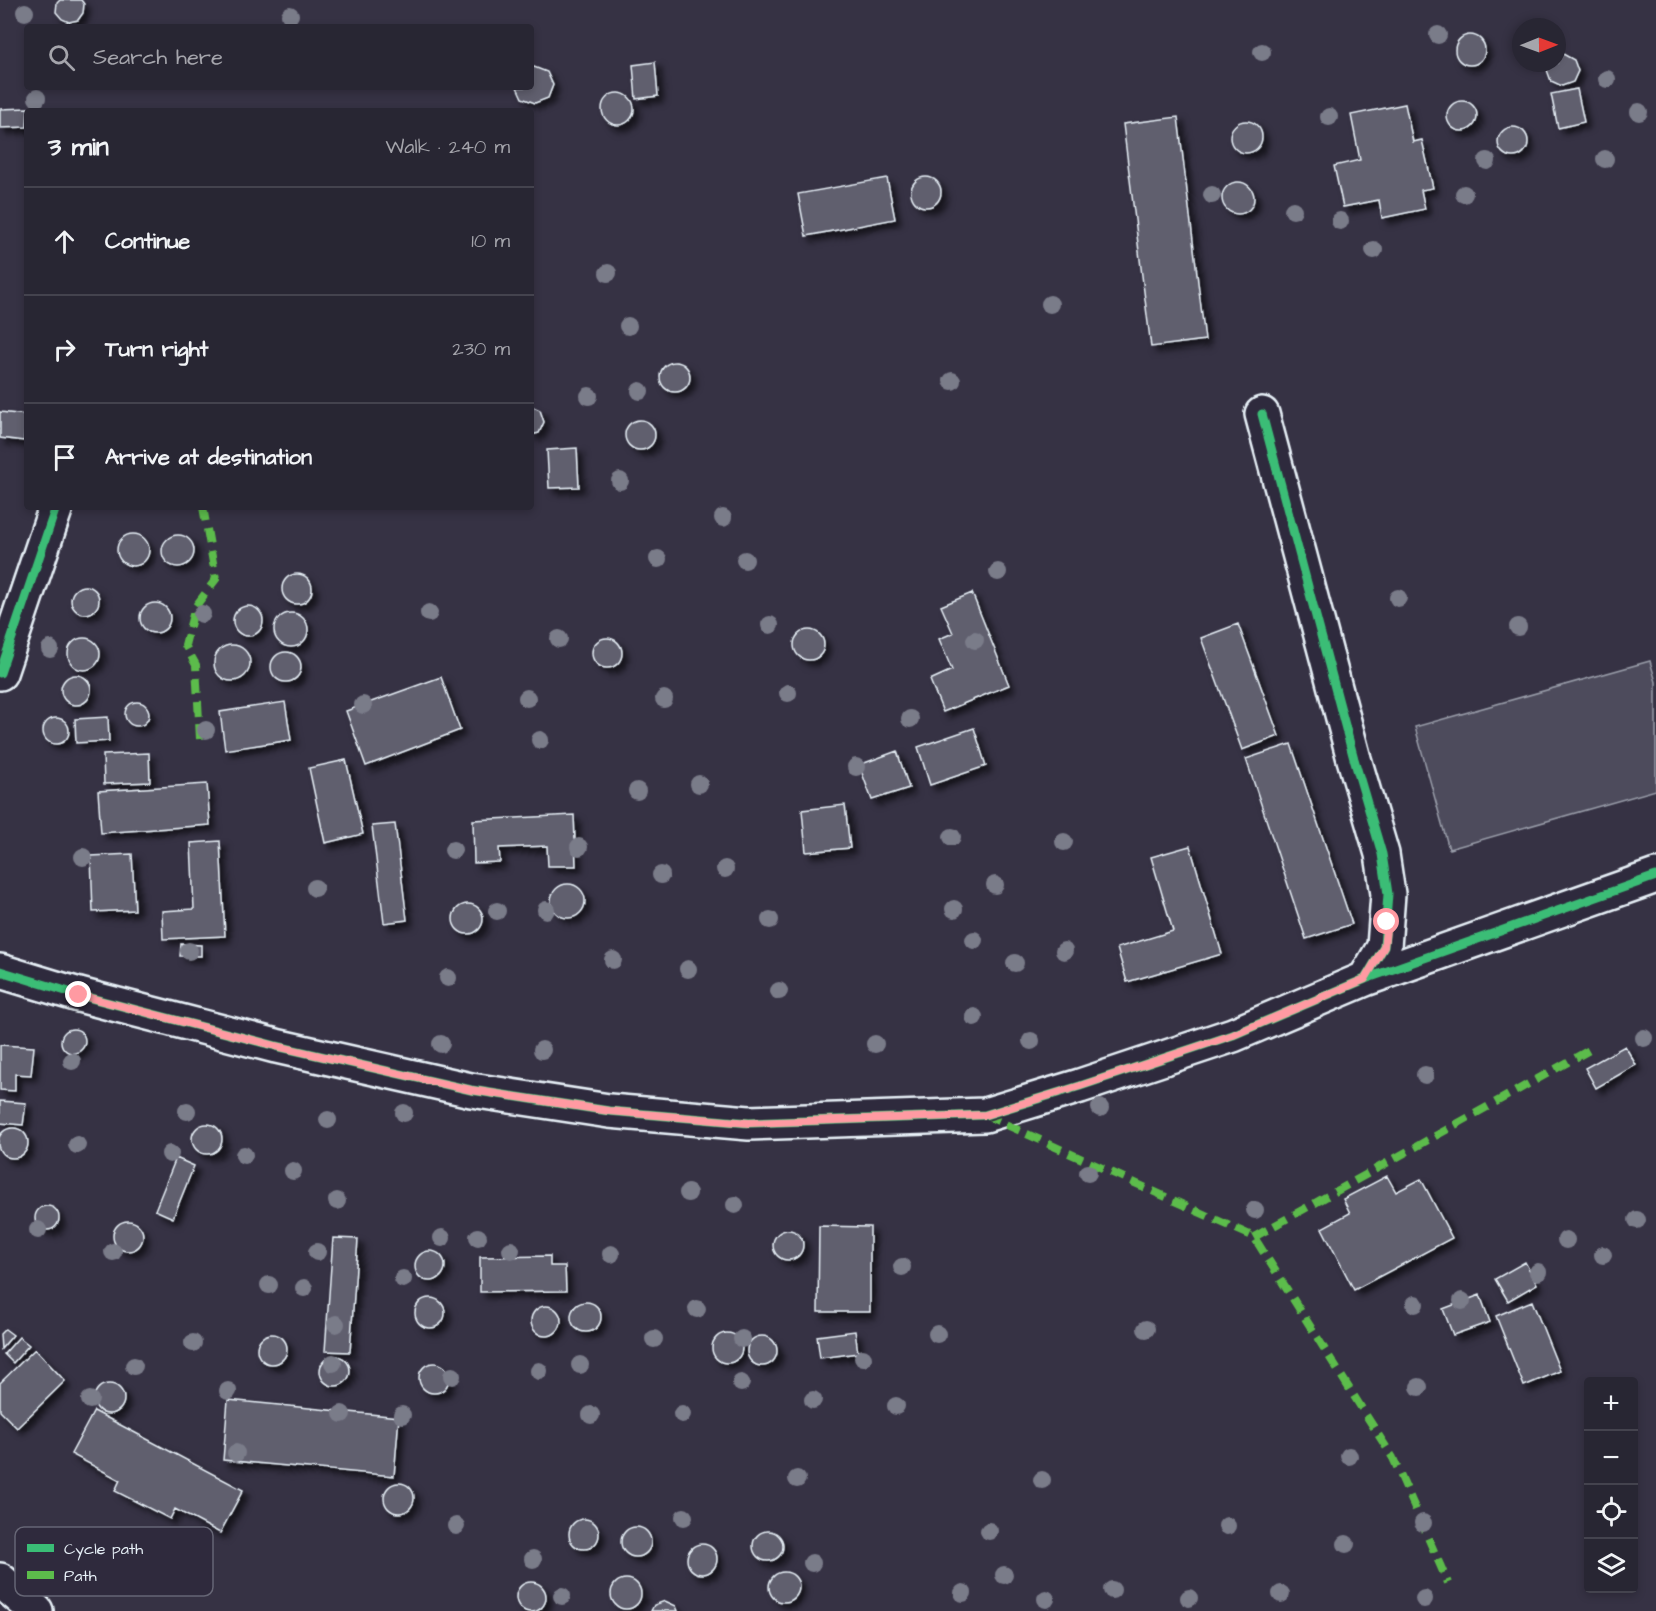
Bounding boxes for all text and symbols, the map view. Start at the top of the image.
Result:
north arrow [1512,18,1566,72]
search box [24,24,534,90]
icon: search [45,41,78,74]
text: Search here [93,42,223,73]
text: 3 min [48,129,109,165]
text: Walk · 240 m [386,133,510,161]
icon: ahead [48,225,81,258]
text: Continue [105,226,190,257]
text: 10 m [471,227,510,255]
icon: right [48,333,81,366]
text: Turn right [105,334,208,365]
text: 230 m [452,335,510,363]
icon: arrive [48,441,81,474]
text: Arrive at destination [105,442,312,473]
route start [1373,908,1399,934]
route end [65,981,91,1007]
map controls [1584,1377,1638,1593]
button: + [1584,1377,1638,1431]
button: − [1584,1431,1638,1485]
button: locate [1584,1485,1638,1539]
legend [15,1527,213,1596]
text: Cycle path [64,1538,143,1561]
button: layers [1584,1539,1638,1593]
text: Path [64,1565,97,1587]

